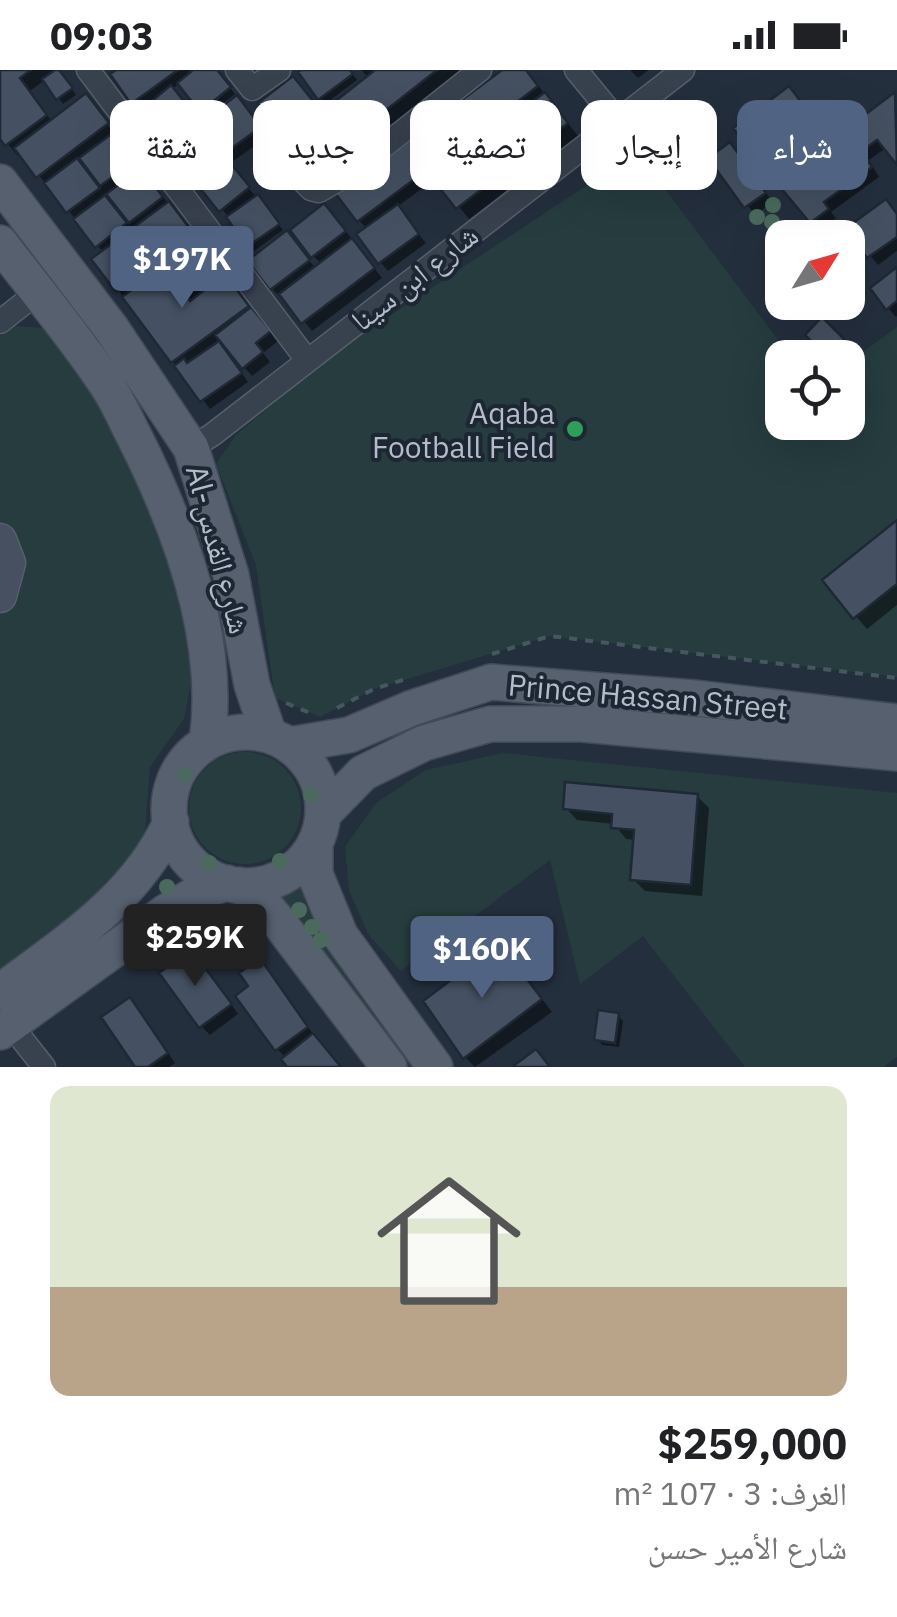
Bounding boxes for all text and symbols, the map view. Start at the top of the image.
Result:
text: 09:03 [50,11,154,60]
chip: شقة [110,100,233,190]
chip: جديد [253,100,390,190]
chip: تصفية [410,100,561,190]
chip: إيجار [581,100,717,190]
chip: شراء [737,100,868,190]
street label: شارع ابن سينا [342,215,486,340]
north arrow [765,220,865,320]
map controls [765,220,865,440]
pin: $197K [112,226,252,311]
text: $197K [132,237,232,279]
button: locate [765,340,865,440]
place label: Aqaba Football Field [372,393,555,466]
marker: Aqaba Football Field [564,418,586,440]
street label: Al-شارع القدس [177,460,260,638]
street label: Prince Hassan Street [507,664,789,728]
pin: $259K [125,904,265,989]
text: $259K [145,915,245,957]
pin: $160K [412,916,552,1001]
text: $160K [432,927,532,969]
icon: home [359,1151,539,1331]
text: $259,000 [658,1416,847,1471]
text: الغرف: 3 · 107 m² [613,1472,847,1514]
text: شارع الأمير حسن [648,1526,847,1568]

